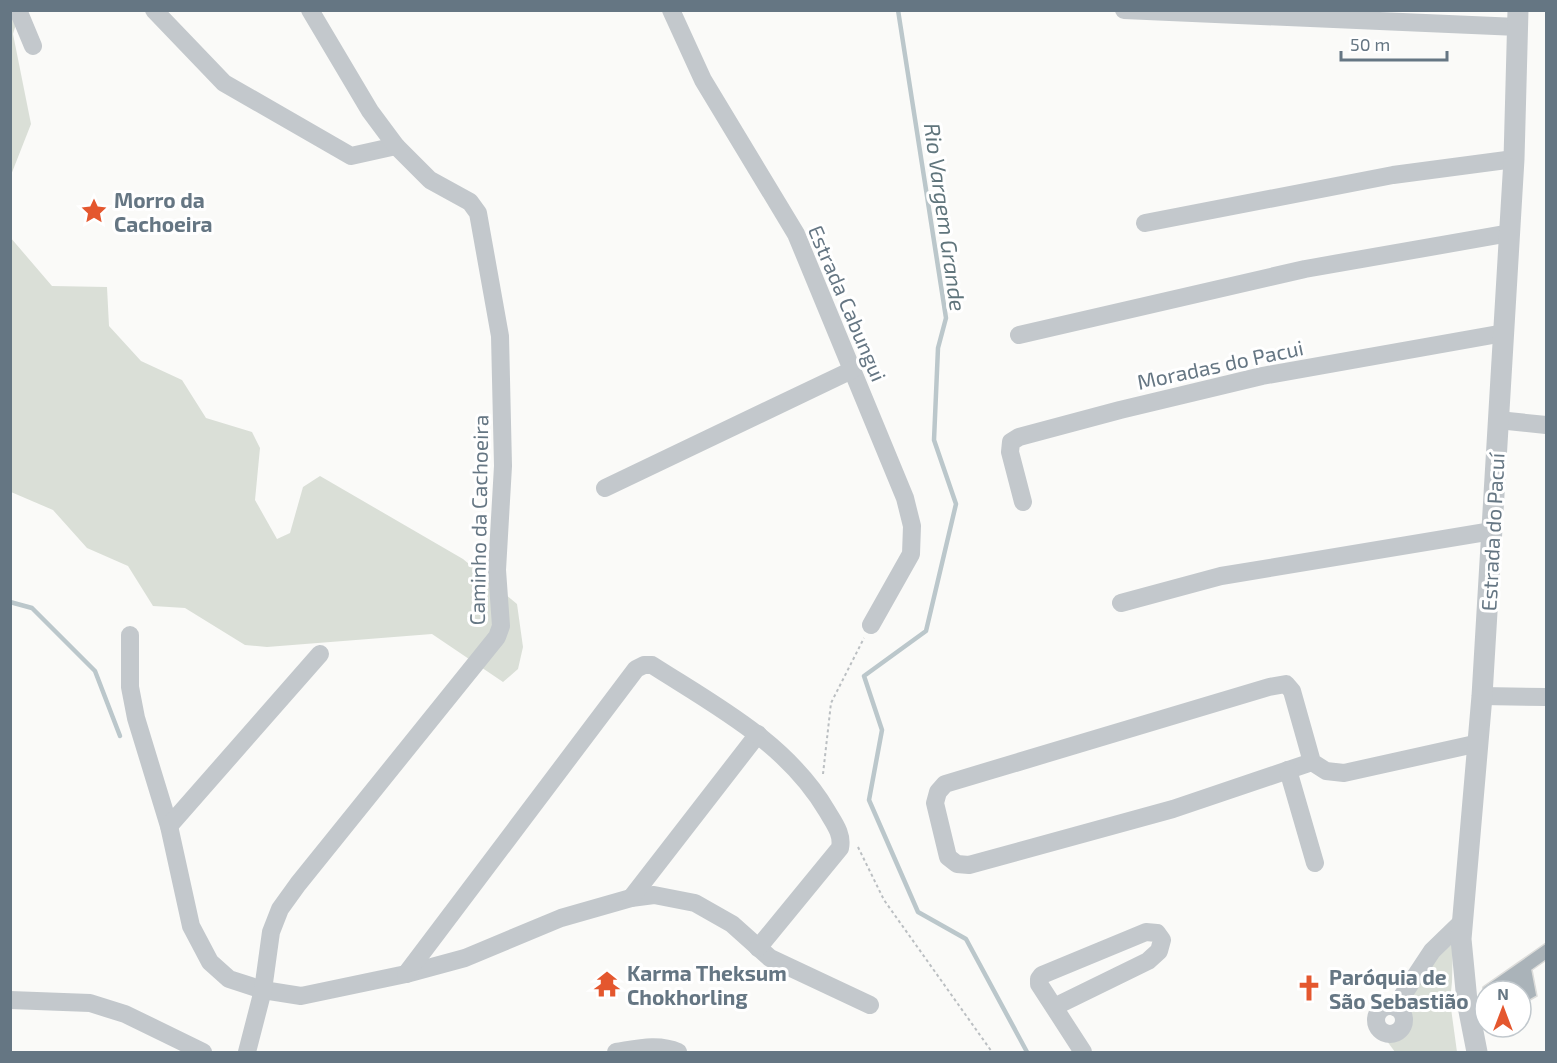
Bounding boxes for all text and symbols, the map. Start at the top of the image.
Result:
scale bar [1341,24,1448,62]
text: 50 m [1350,33,1390,55]
water label: Rio Vargem Grande [920,121,972,313]
place label: Morro da Cachoeira [114,187,213,236]
place icon: Morro da Cachoeira [79,196,109,226]
street label: Estrada Cabungui [804,221,892,385]
street label: Moradas do Pacui [1135,334,1305,394]
street label: Caminho da Cachoeira [464,414,492,626]
street label: Estrada do Pacuí [1475,451,1509,612]
place label: Karma Theksum Chokhorling [627,960,787,1009]
place label: Paróquia de São Sebastião [1329,964,1469,1013]
temple icon: Karma Theksum Chokhorling [592,969,622,999]
church icon: Paróquia de São Sebastião [1294,973,1324,1003]
north arrow [1473,979,1533,1039]
text: N [1497,984,1509,1003]

